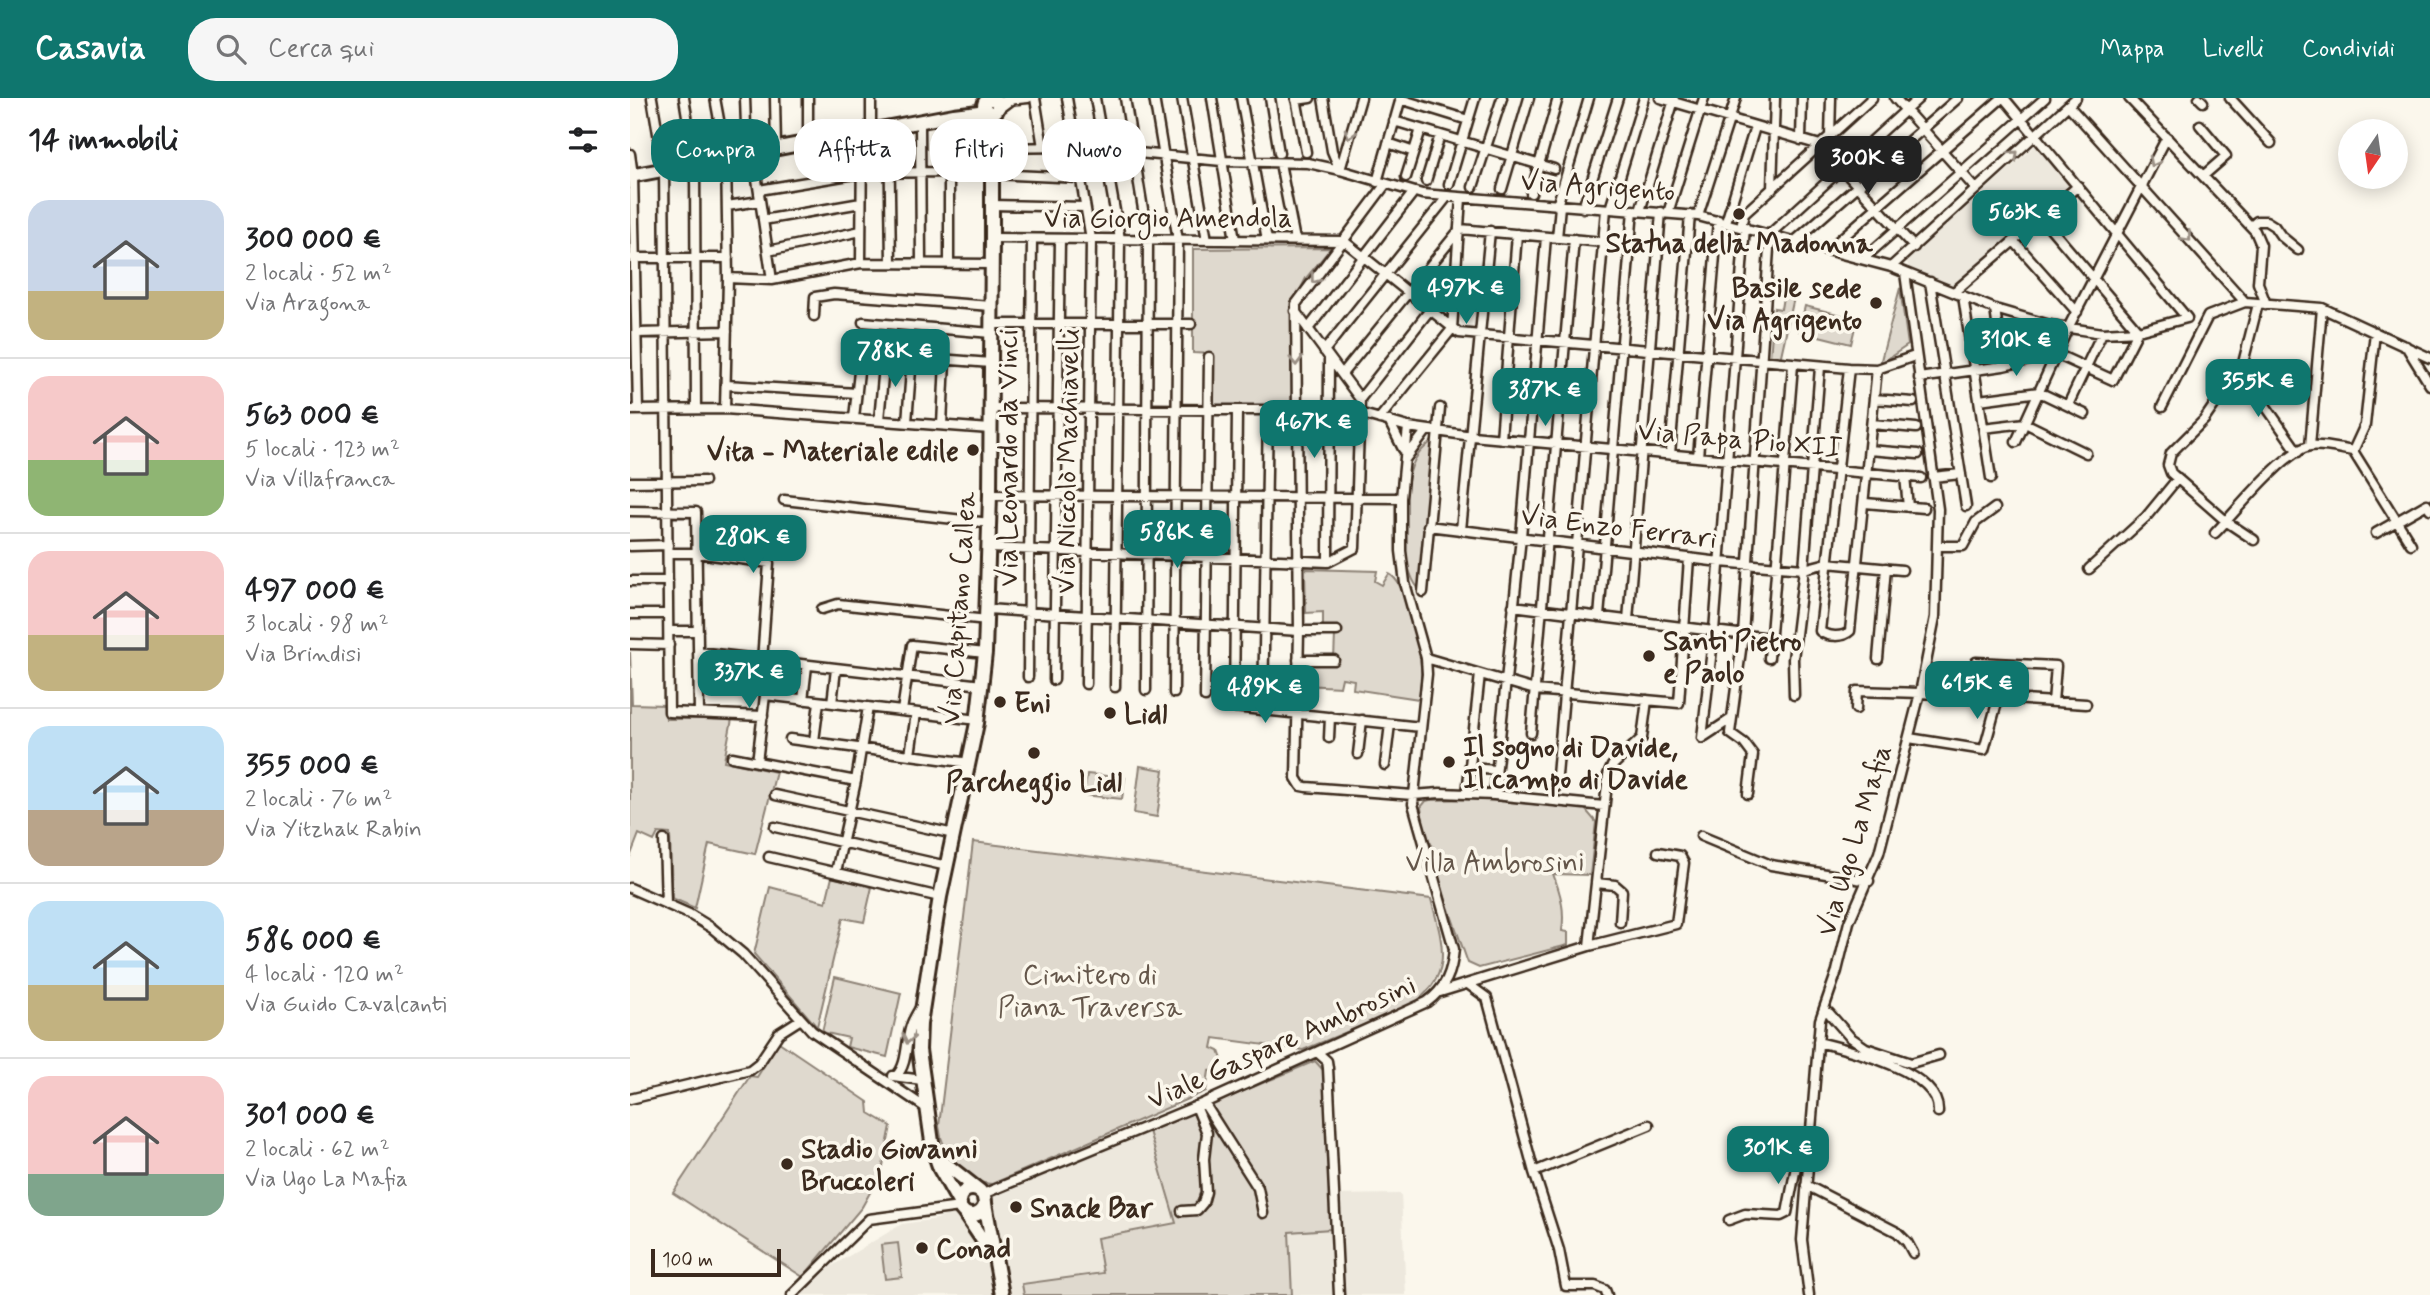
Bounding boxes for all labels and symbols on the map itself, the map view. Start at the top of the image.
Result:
north arrow [2338,119,2408,189]
one-way arrow [1344,128,1359,140]
pin: 300K € [1811,136,1925,196]
one-way arrow [2006,151,2019,163]
one-way arrow [2149,154,2163,167]
street label: Via Agrigento [1519,164,1676,213]
pin: 563K € [1968,190,2082,250]
street label: Via Giorgio Amendola [1044,201,1292,240]
marker: Statua della Madonna [1731,206,1747,222]
place label: Statua della Madonna [1606,226,1874,263]
one-way arrow [2179,229,2191,242]
pin: 497K € [1409,266,1523,326]
one-way arrow [1310,271,1323,284]
place label: Basile sede Via Agrigento [1707,271,1862,343]
marker: Basile sede Via Agrigento [1868,295,1884,311]
pin: 310K € [1959,318,2073,378]
street label: Via Niccolò Machiavelli [1048,328,1089,594]
street label: Via Leonardo da Vinci [991,329,1028,587]
pin: 788K € [838,330,952,389]
one-way arrow [1288,356,1304,367]
pin: 355K € [2201,360,2315,419]
pin: 387K € [1488,368,1602,428]
pin: 467K € [1257,400,1371,460]
street label: Via Papa Pio XII [1636,413,1844,468]
place label: Vita - Materiale edile [707,434,959,471]
marker: Vita - Materiale edile [965,442,981,458]
street label: Via Capitano Callea [933,490,986,726]
street label: Via Enzo Ferrari [1518,498,1719,559]
pin: 586K € [1120,510,1234,570]
pin: 280K € [696,516,810,575]
place label: Santi Pietro e Paolo [1663,624,1802,693]
marker: Santi Pietro e Paolo [1641,648,1657,664]
pin: 337K € [692,650,806,710]
pin: 615K € [1920,662,2034,721]
pin: 489K € [1208,666,1322,725]
place label: Eni [1014,686,1051,723]
marker: Eni [992,694,1008,710]
place label: Lidl [1124,697,1168,734]
marker: Lidl [1102,705,1118,721]
place label: Il sogno di Davide, Il campo di Davide [1463,730,1688,799]
street label: Via Ugo La Mafia [1809,741,1902,941]
marker: Parcheggio Lidl [1026,745,1042,761]
marker: Il sogno di Davide, Il campo di Davide [1441,754,1457,770]
place label: Parcheggio Lidl [946,765,1123,805]
park label: Villa Ambrosini [1405,845,1585,882]
park label: Cimitero di Piana Traversa [998,958,1182,1027]
street label: Viale Gaspare Ambrosini [1142,967,1422,1119]
one-way arrow [901,1033,916,1045]
pin: 301K € [1721,1126,1835,1186]
place label: Stadio Giovanni Bruccoleri [801,1132,978,1201]
marker: Stadio Giovanni Bruccoleri [779,1156,795,1172]
place label: Snack Bar [1030,1191,1154,1228]
marker: Snack Bar [1008,1199,1024,1215]
place label: Conad [936,1232,1011,1269]
marker: Conad [914,1240,930,1256]
scale bar [651,1246,780,1278]

